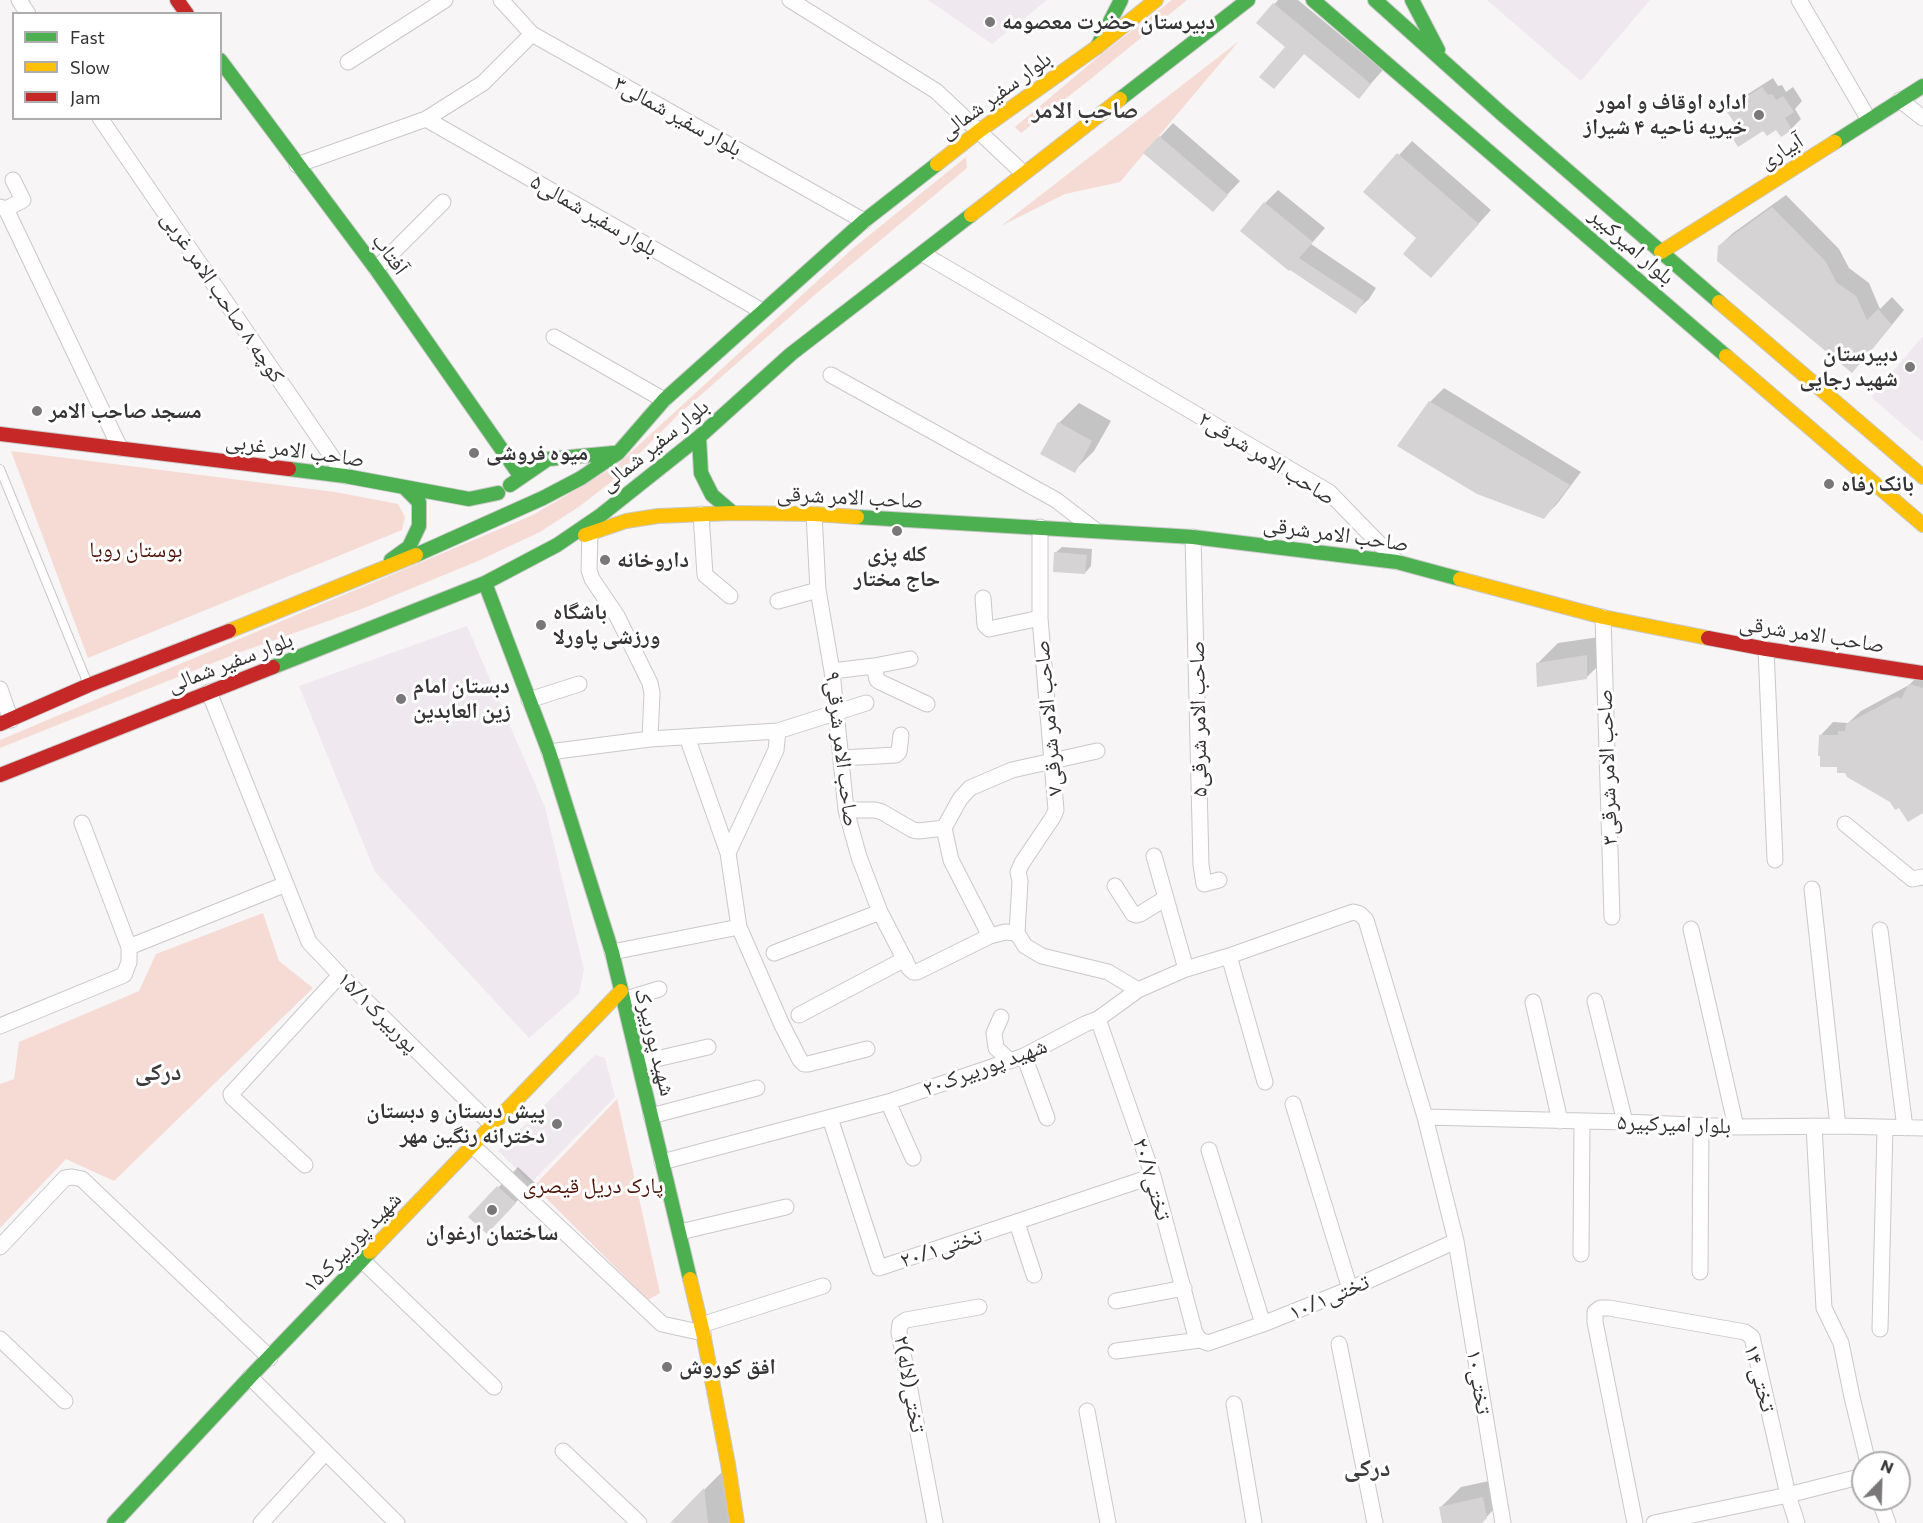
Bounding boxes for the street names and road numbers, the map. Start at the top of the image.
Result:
street label: بلوار سفیر شمالی [934,45,1056,145]
street label: بلوار سفیر شمالی۳ [609,70,747,162]
street label: آبیاری [1754,127,1808,175]
street label: بلوار سفیر شمالی۵ [526,168,662,262]
street label: بلوار امیرکبیر [1584,202,1680,290]
street label: کوچه ۸ صاحب الامر غربی [156,206,290,388]
street label: آفتاب [366,228,414,280]
street label: بلوار سفیر شمالی [594,393,714,497]
street label: ۲صاحب الامر شرقی [1194,405,1340,511]
street label: صاحب الامر غربی [224,427,366,473]
street label: صاحب الامر شرقی [776,480,924,514]
street label: صاحب الامر شرقی [1262,511,1410,557]
street label: صاحب الامر شرقی [1738,610,1886,658]
street label: بلوار سفیر شمالی [163,626,297,698]
street label: صاحب الامر شرقی۷ [1028,639,1068,797]
street label: صاحب الامر شرقی۵ [1183,641,1213,797]
street label: صاحب الامر شرقی۹ [819,670,865,828]
street label: صاحب الامر شرقی۳ [1591,688,1623,846]
street label: پوربیرک۱۵/۱ [332,966,424,1058]
street label: شهید پوربیرک [629,985,681,1099]
street label: شهید پوربیرک۲۰ [919,1032,1051,1102]
street label: بلوار امیرکبیر۵ [1617,1109,1731,1139]
street label: تختی۲۰/۷ [1127,1135,1177,1223]
street label: شهید پوربیرک۱۵ [297,1186,407,1298]
street label: تختی۲۰/۱ [897,1222,985,1274]
street label: تختی۱۰/۱ [1285,1268,1373,1326]
street label: ۲تختی(لاله) [888,1333,932,1435]
street label: تختی ۱۴ [1738,1341,1782,1415]
street label: تختی۱۰ [1461,1348,1497,1416]

